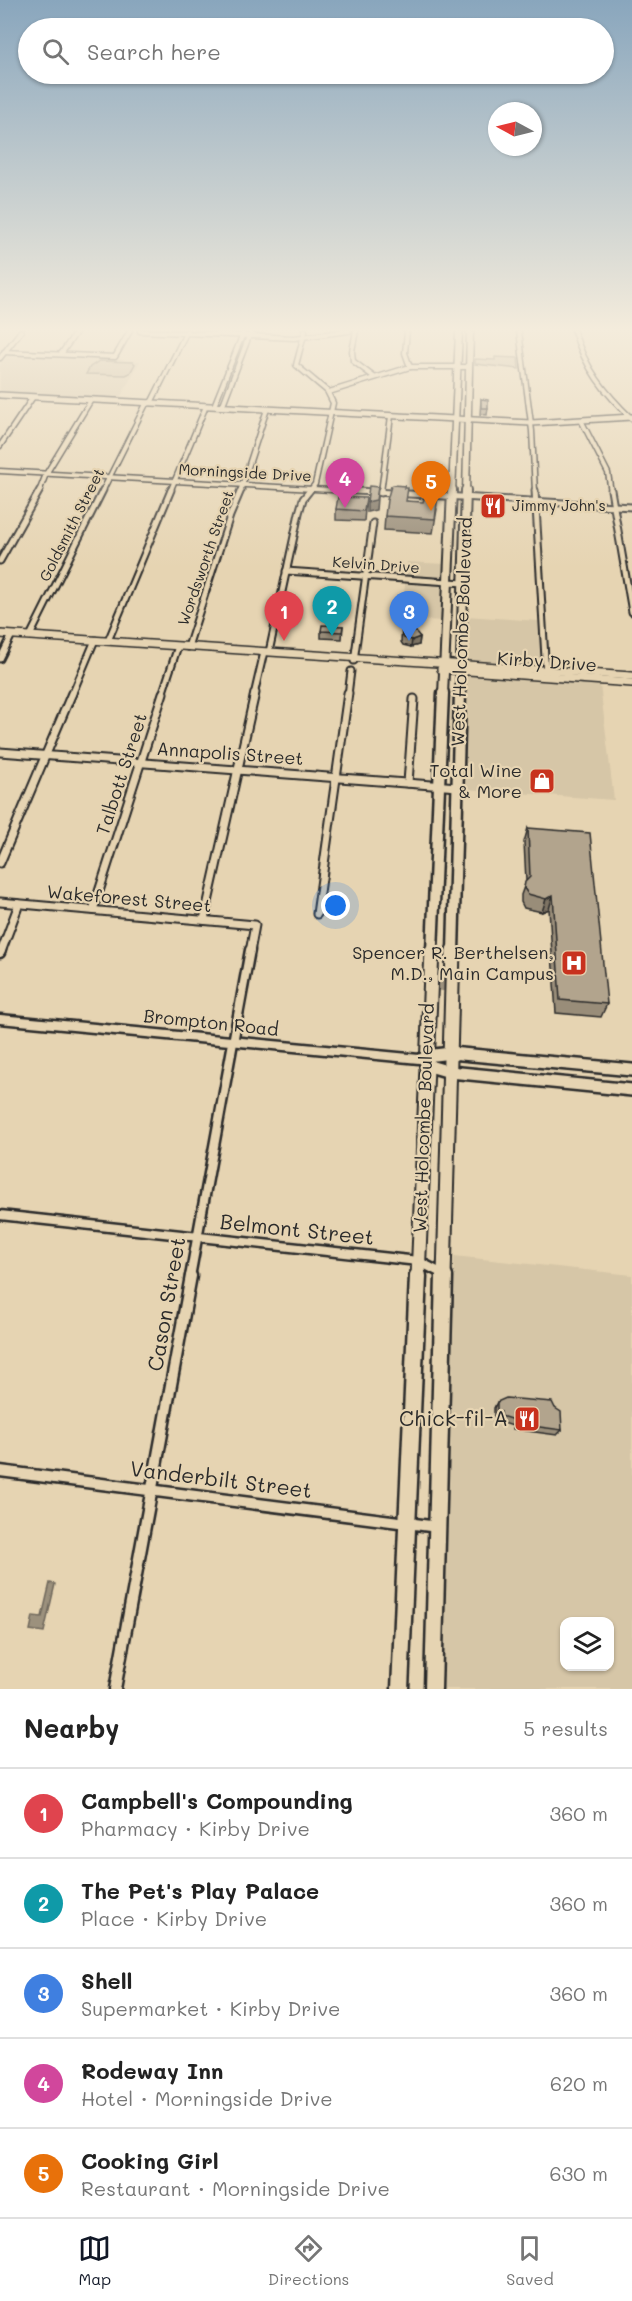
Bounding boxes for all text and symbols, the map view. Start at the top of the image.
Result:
search box [18,18,614,84]
icon: search [39,35,72,68]
text: Search here [87,37,221,66]
north arrow [488,102,542,156]
pin: 4 [326,458,364,508]
street label: Morningside Drive [178,459,312,485]
pin: 5 [412,462,450,511]
street label: Goldsmith Street [34,464,108,585]
street label: Wordsworth Street [172,487,238,628]
restaurant icon: Jimmy John's [478,491,508,521]
place label: Jimmy John's [512,495,606,515]
street label: West Holcombe Boulevard [445,517,477,747]
street label: Kelvin Drive [332,551,420,577]
pin: 2 [312,586,352,636]
pin: 1 [264,592,304,641]
pin: 3 [390,592,428,641]
street label: Kirby Drive [497,646,598,676]
street label: Talbott Street [90,710,152,838]
street label: Annapolis Street [156,736,304,770]
place label: Total Wine & More [429,758,522,803]
shop icon: Total Wine & More [527,766,557,796]
street label: Wakeforest Street [46,879,212,917]
your location [321,891,350,920]
place label: Spencer R. Berthelsen, M.D., Main Campus [352,940,554,985]
hospital icon: Spencer R. Berthelsen, M.D., Main Campus [559,948,589,978]
street label: Brompton Road [142,1003,280,1041]
street label: West Holcombe Boulevard [407,1003,439,1233]
street label: Belmont Street [219,1207,376,1250]
street label: Cason Street [140,1234,191,1373]
place label: Chick-fil-A [399,1404,508,1431]
restaurant icon: Chick-fil-A [512,1404,542,1434]
street label: Vanderbilt Street [129,1454,314,1503]
map controls [560,1617,614,1671]
button: layers [560,1617,614,1671]
text: Nearby [24,1711,119,1745]
text: 5 results [523,1715,608,1741]
text: Campbell's Compounding [81,1786,353,1815]
text: 1 [39,1800,48,1826]
text: 360 m [550,1800,608,1826]
text: Pharmacy · Kirby Drive [81,1815,310,1841]
text: The Pet's Play Palace [81,1876,319,1905]
text: 2 [38,1890,49,1916]
text: 360 m [550,1890,608,1916]
text: Place · Kirby Drive [81,1905,267,1931]
text: Shell [81,1966,133,1995]
text: 3 [38,1980,50,2006]
text: 360 m [550,1980,608,2006]
text: Supermarket · Kirby Drive [81,1995,340,2021]
text: Rodeway Inn [81,2056,223,2085]
text: 4 [37,2070,50,2096]
text: 620 m [550,2070,608,2096]
text: Hotel · Morningside Drive [81,2085,333,2111]
text: Cooking Girl [81,2146,219,2175]
text: 5 [38,2160,49,2186]
text: 630 m [550,2160,608,2186]
text: Restaurant · Morningside Drive [81,2175,390,2201]
tab: Map [78,2232,111,2289]
tab: Directions [268,2232,349,2289]
tab: Saved [506,2232,554,2289]

